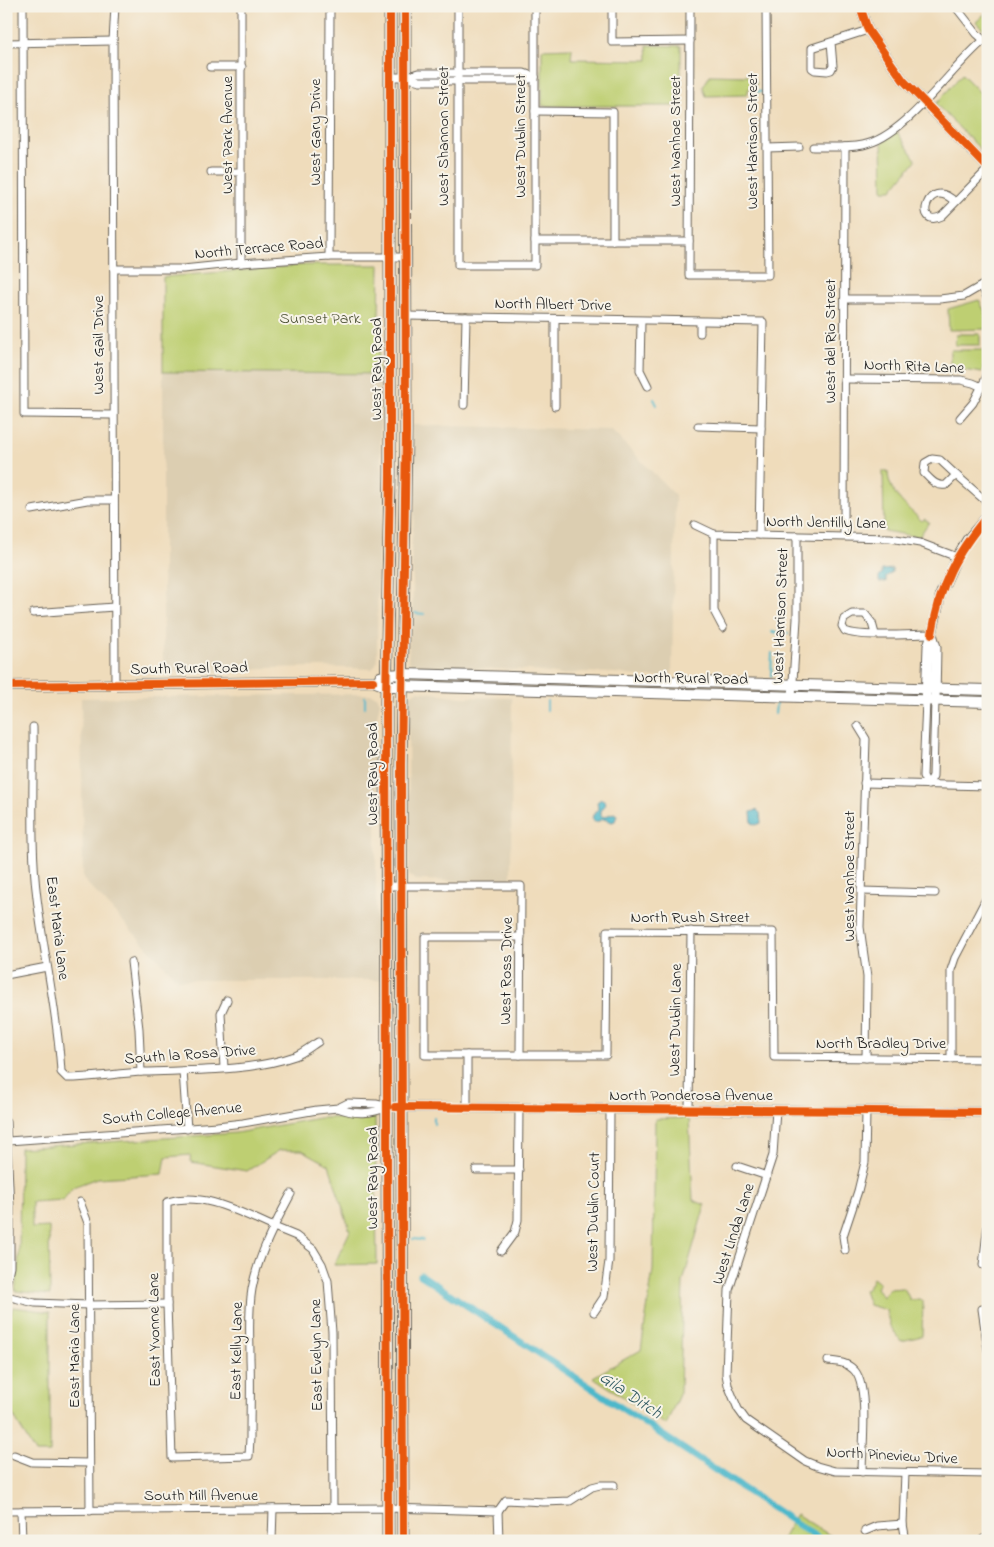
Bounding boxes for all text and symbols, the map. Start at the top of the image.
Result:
street label: West Shannon Street [432,65,456,206]
street label: West Harrison Street [741,72,765,209]
street label: West Dublin Street [509,74,533,198]
street label: West Park Avenue [216,75,240,194]
street label: West Ivanhoe Street [664,75,688,206]
street label: West Gary Drive [304,78,328,186]
street label: North Terrace Road [194,231,324,267]
street label: West del Rio Street [819,278,843,403]
street label: North Albert Drive [494,292,613,318]
street label: West Gail Drive [87,295,111,394]
park label: Sunset Park [280,307,361,331]
street label: West Ray Road [365,318,389,420]
street label: North Rita Lane [863,353,965,381]
street label: North Jentilly Lane [766,510,887,536]
street label: West Harrison Street [767,547,795,685]
street label: South Rural Road [130,656,248,682]
street label: North Rural Road [634,666,748,692]
street label: West Ray Road [361,723,385,825]
street label: West Ivanhoe Street [838,810,862,941]
street label: East Maria Lane [39,875,75,982]
street label: North Rush Street [630,906,750,930]
street label: West Ross Drive [494,916,520,1025]
street label: West Dublin Lane [663,962,689,1077]
street label: North Bradley Drive [816,1032,947,1056]
street label: South la Rosa Drive [124,1038,257,1072]
street label: North Ponderosa Avenue [609,1084,774,1108]
street label: South College Avenue [101,1096,244,1132]
street label: West Ray Road [361,1127,385,1229]
street label: West Dublin Court [581,1151,607,1272]
street label: West Linda Lane [706,1180,762,1288]
street label: East Yvonne Lane [142,1272,168,1387]
street label: East Evelyn Lane [304,1298,330,1411]
street label: East Kelly Lane [224,1301,250,1401]
street label: East Maria Lane [63,1303,87,1408]
water label: Gila Ditch [593,1365,667,1427]
street label: North Pineview Drive [826,1441,959,1471]
street label: South Mill Avenue [144,1484,259,1508]

